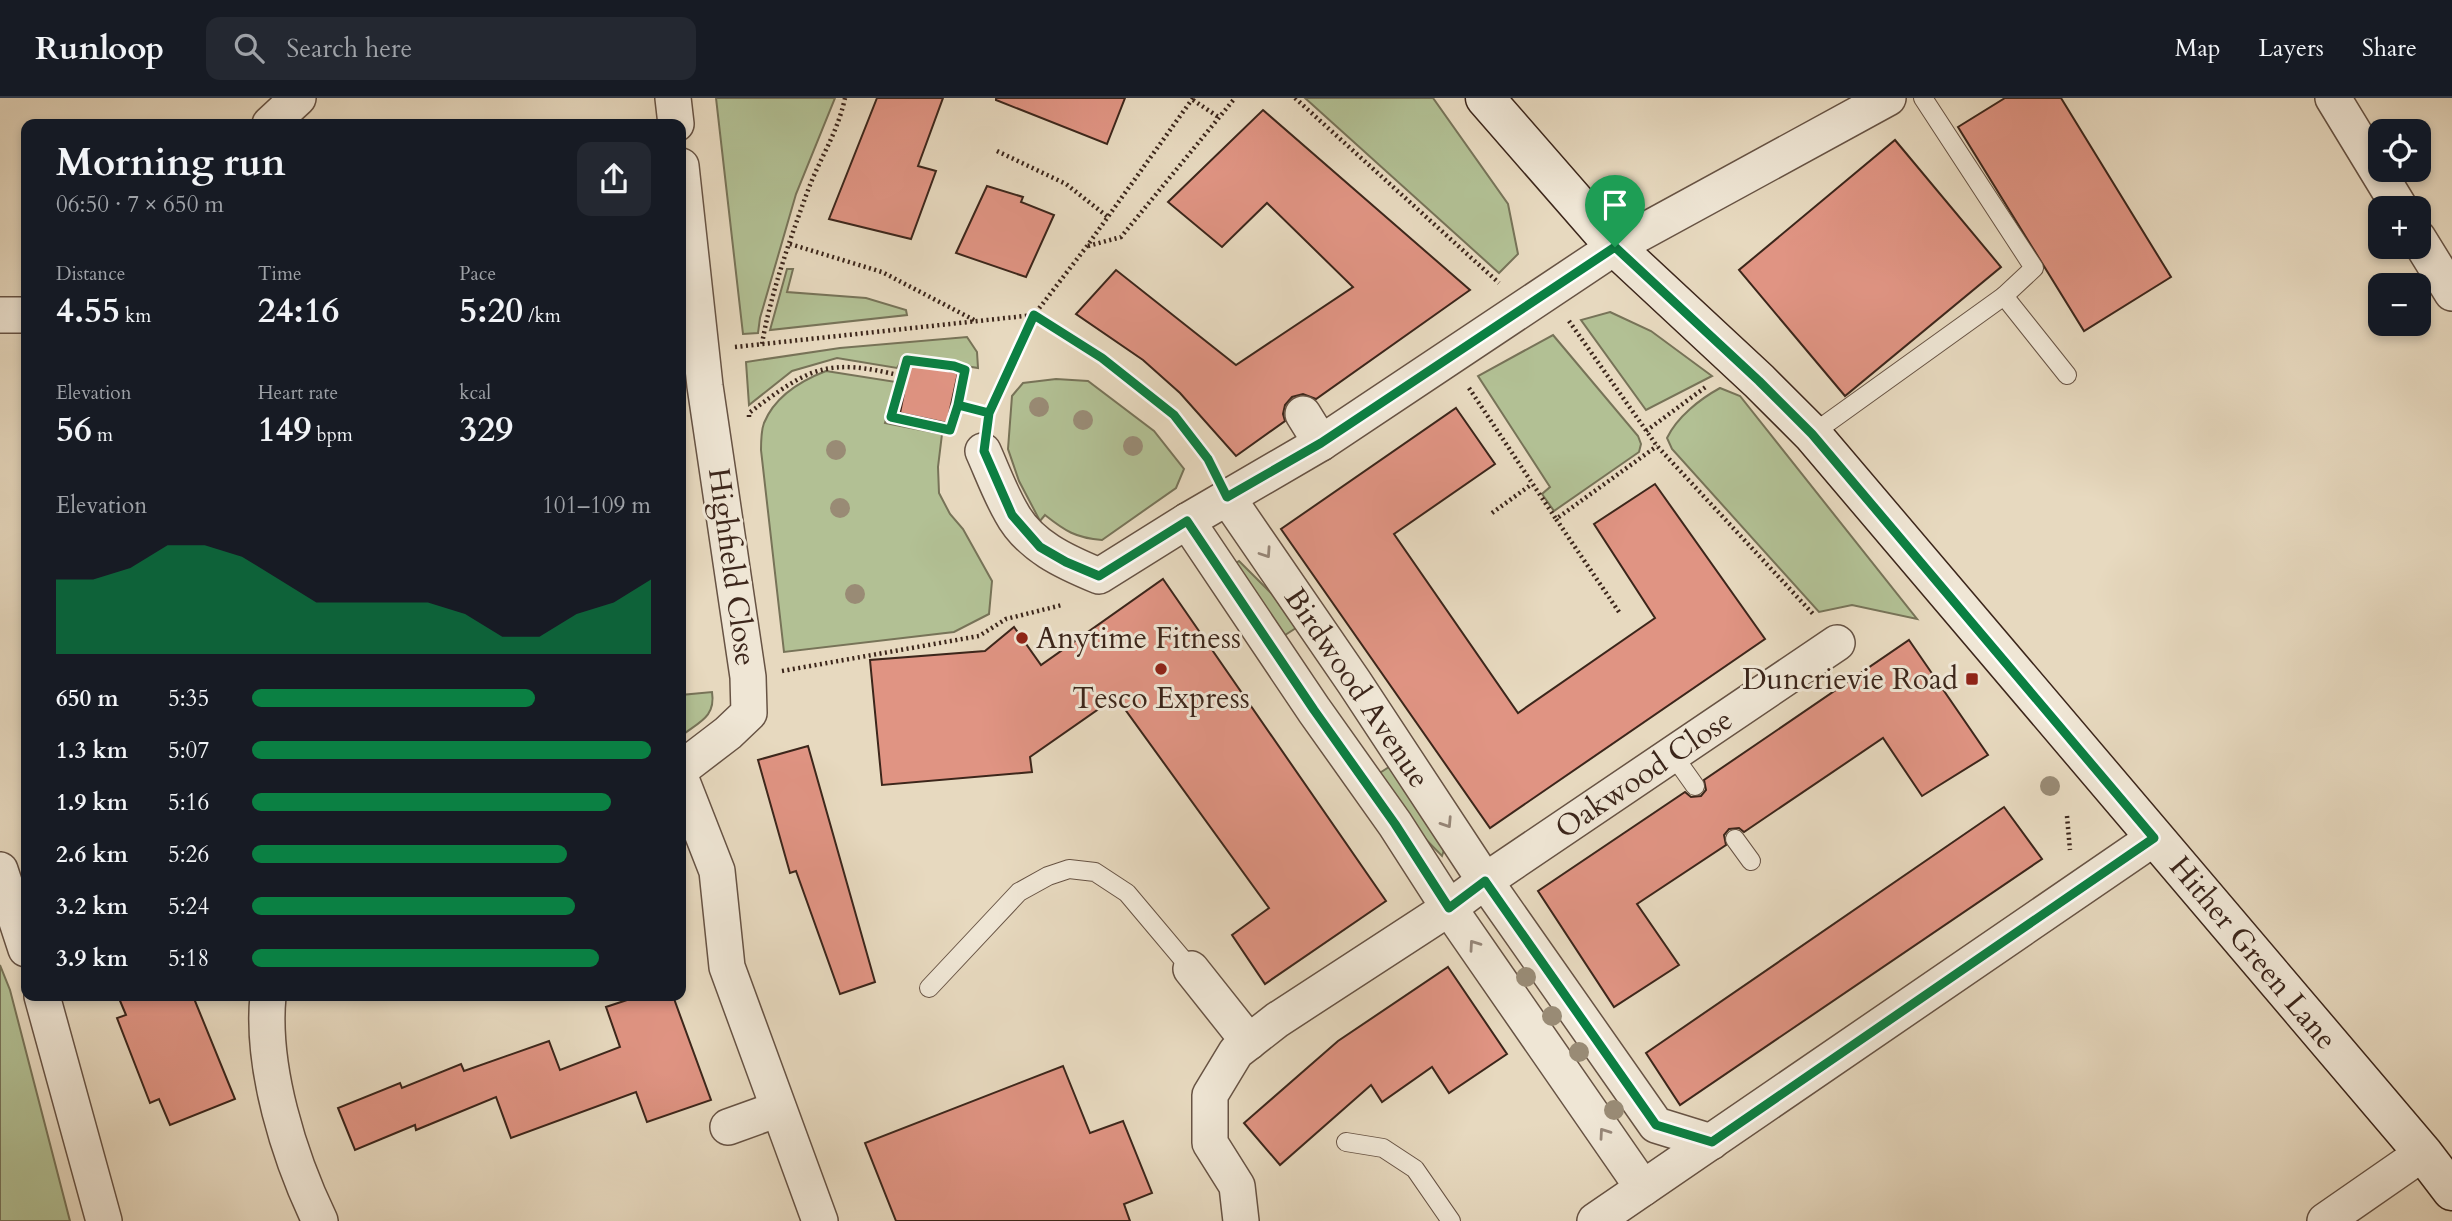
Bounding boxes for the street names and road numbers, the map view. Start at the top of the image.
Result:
street label: Highfield Close [698,465,766,669]
street label: Birdwood Avenue [1275,580,1439,796]
street label: Oakwood Close [1547,699,1741,849]
street label: Hither Green Lane [2160,848,2346,1058]

